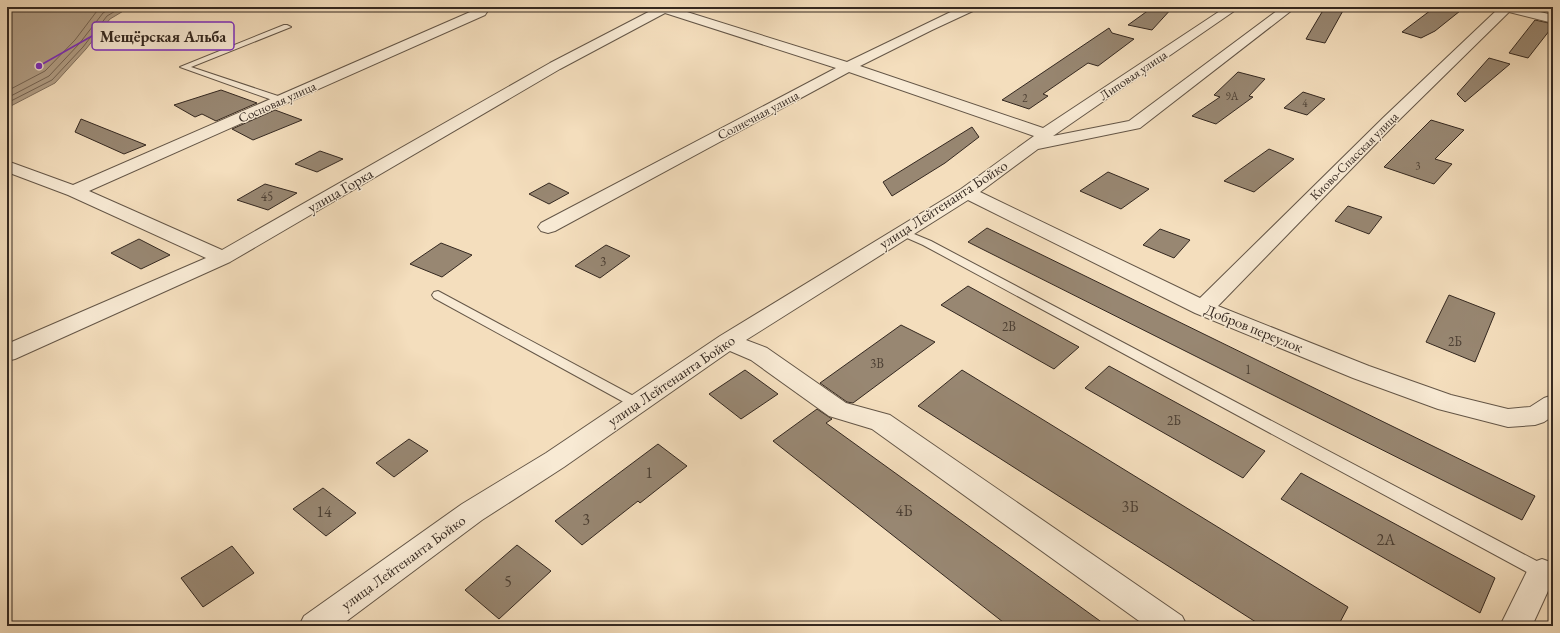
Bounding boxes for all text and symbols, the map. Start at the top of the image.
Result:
callout: Мещёрская Альба [92,22,234,50]
text: Мещёрская Альба [100,26,227,47]
street label: Липовая улица [1096,46,1171,104]
street label: Сосновая улица [235,77,319,127]
street label: Солнечная улица [714,86,802,144]
house number: 9А [1226,89,1239,103]
house number: 2 [1022,91,1028,105]
house number: 4 [1302,96,1308,110]
street label: Киово-Спасская улица [1306,108,1402,204]
street label: улица Лейтенанта Бойко [875,155,1011,253]
house number: 3 [1415,159,1421,173]
street label: улица Горка [304,164,376,216]
house number: 45 [261,188,273,205]
house number: 3 [600,253,606,270]
street label: Добров переулок [1202,300,1306,356]
house number: 2В [1002,318,1016,335]
street label: улица Лейтенанта Бойко [604,330,738,430]
house number: 2Б [1448,333,1462,350]
house number: 3В [870,355,884,372]
house number: 1 [1245,361,1251,378]
house number: 2Б [1167,412,1181,429]
house number: 1 [645,462,653,483]
house number: 3Б [1121,496,1139,517]
house number: 4Б [895,500,913,521]
house number: 14 [316,501,332,522]
house number: 3 [582,509,590,530]
street label: улица Лейтенанта Бойко [337,510,469,614]
house number: 2А [1377,529,1396,550]
house number: 5 [504,571,512,592]

